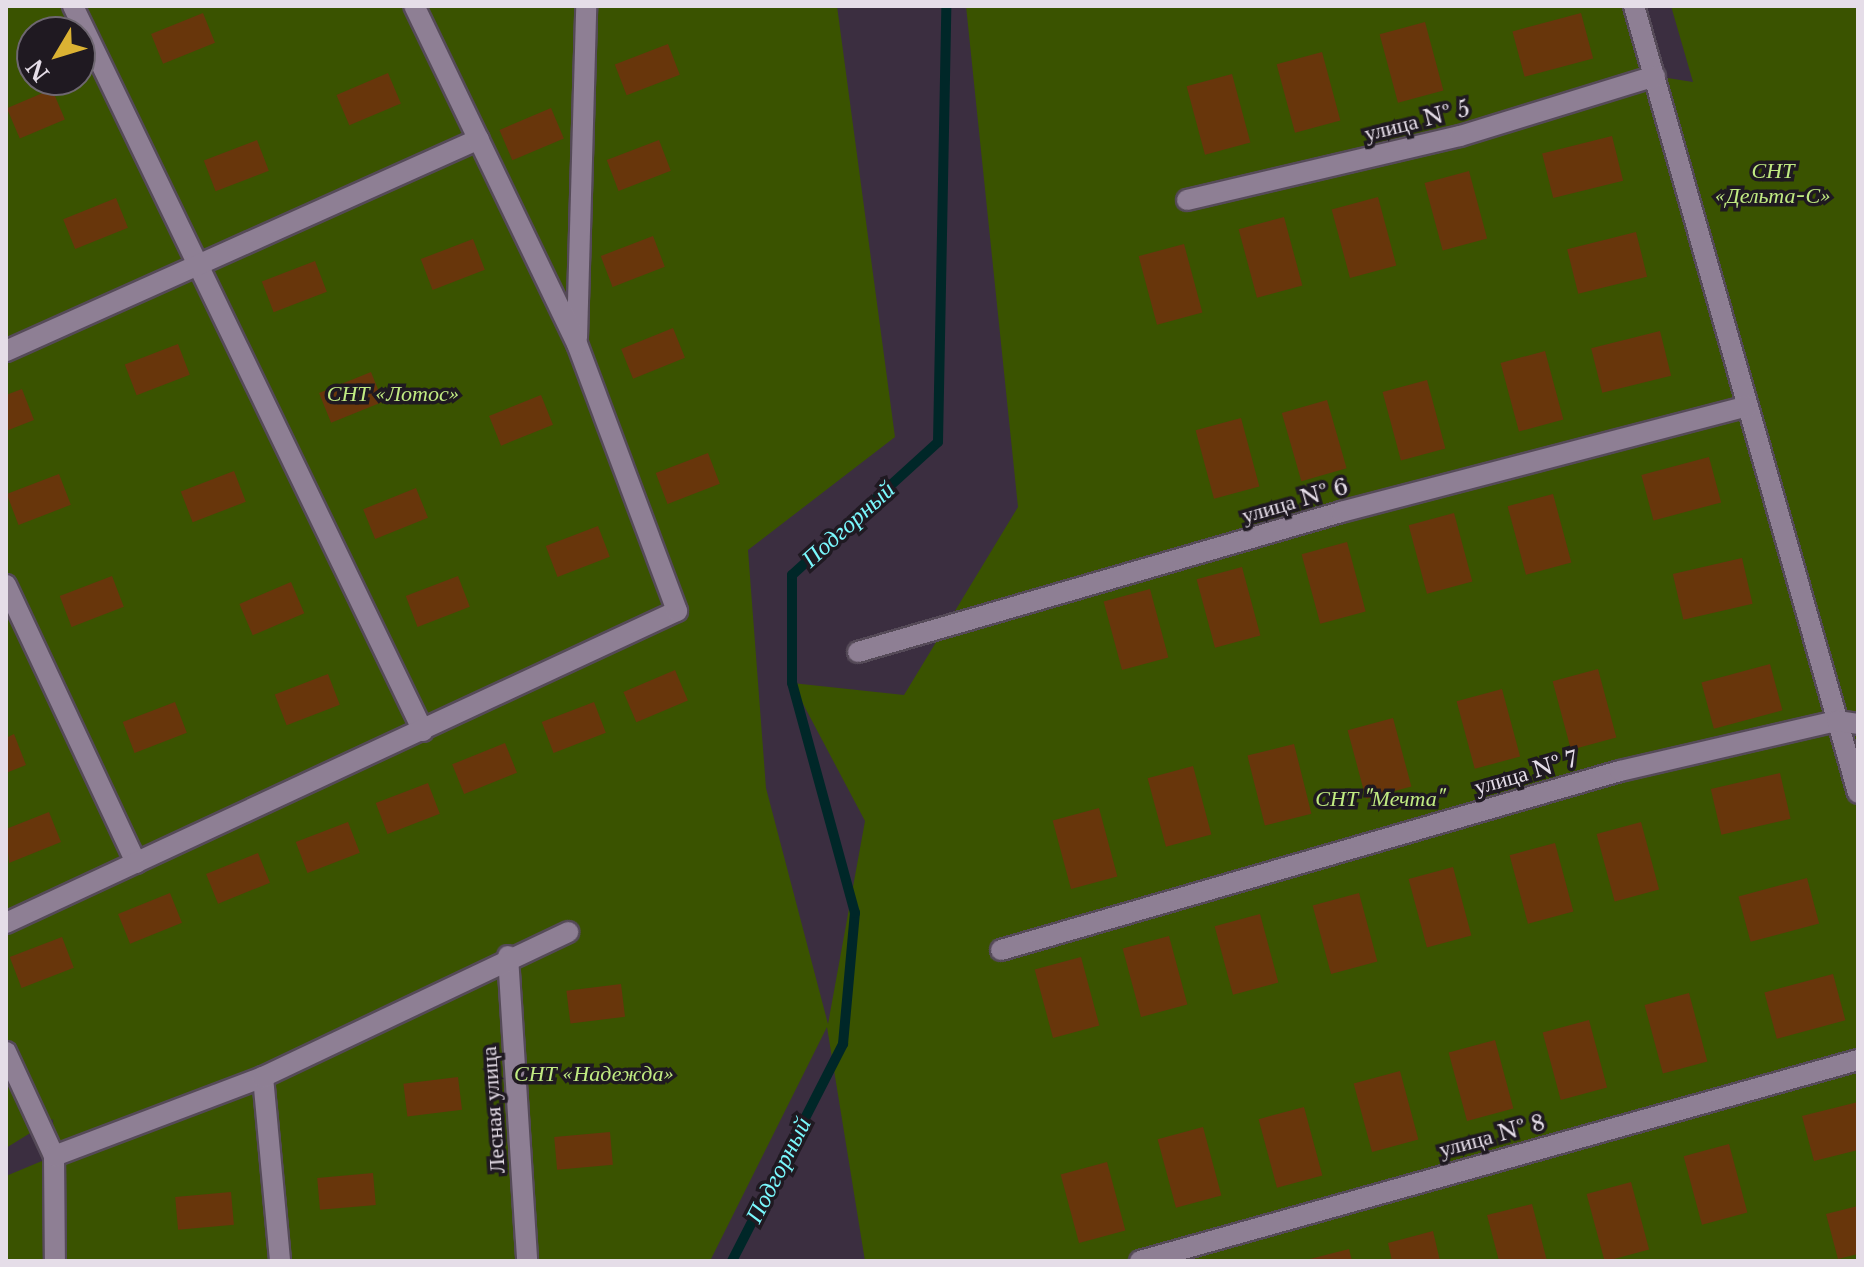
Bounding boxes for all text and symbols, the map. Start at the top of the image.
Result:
north arrow [16,16,96,96]
text: N [21,53,55,86]
street label: улица № 5 [1362,95,1472,147]
park label: СНТ «Дельта-С» [1715,157,1831,208]
park label: СНТ «Лотос» [327,381,459,407]
street label: улица № 6 [1239,473,1351,529]
water label: Подгорный [796,475,900,573]
street label: улица № 7 [1471,746,1581,800]
park label: СНТ "Мечта" [1315,786,1445,812]
street label: Лесная улица [475,1046,511,1174]
park label: СНТ «Надежда» [514,1061,674,1087]
street label: улица № 8 [1436,1109,1548,1163]
water label: Подгорный [739,1112,817,1228]

